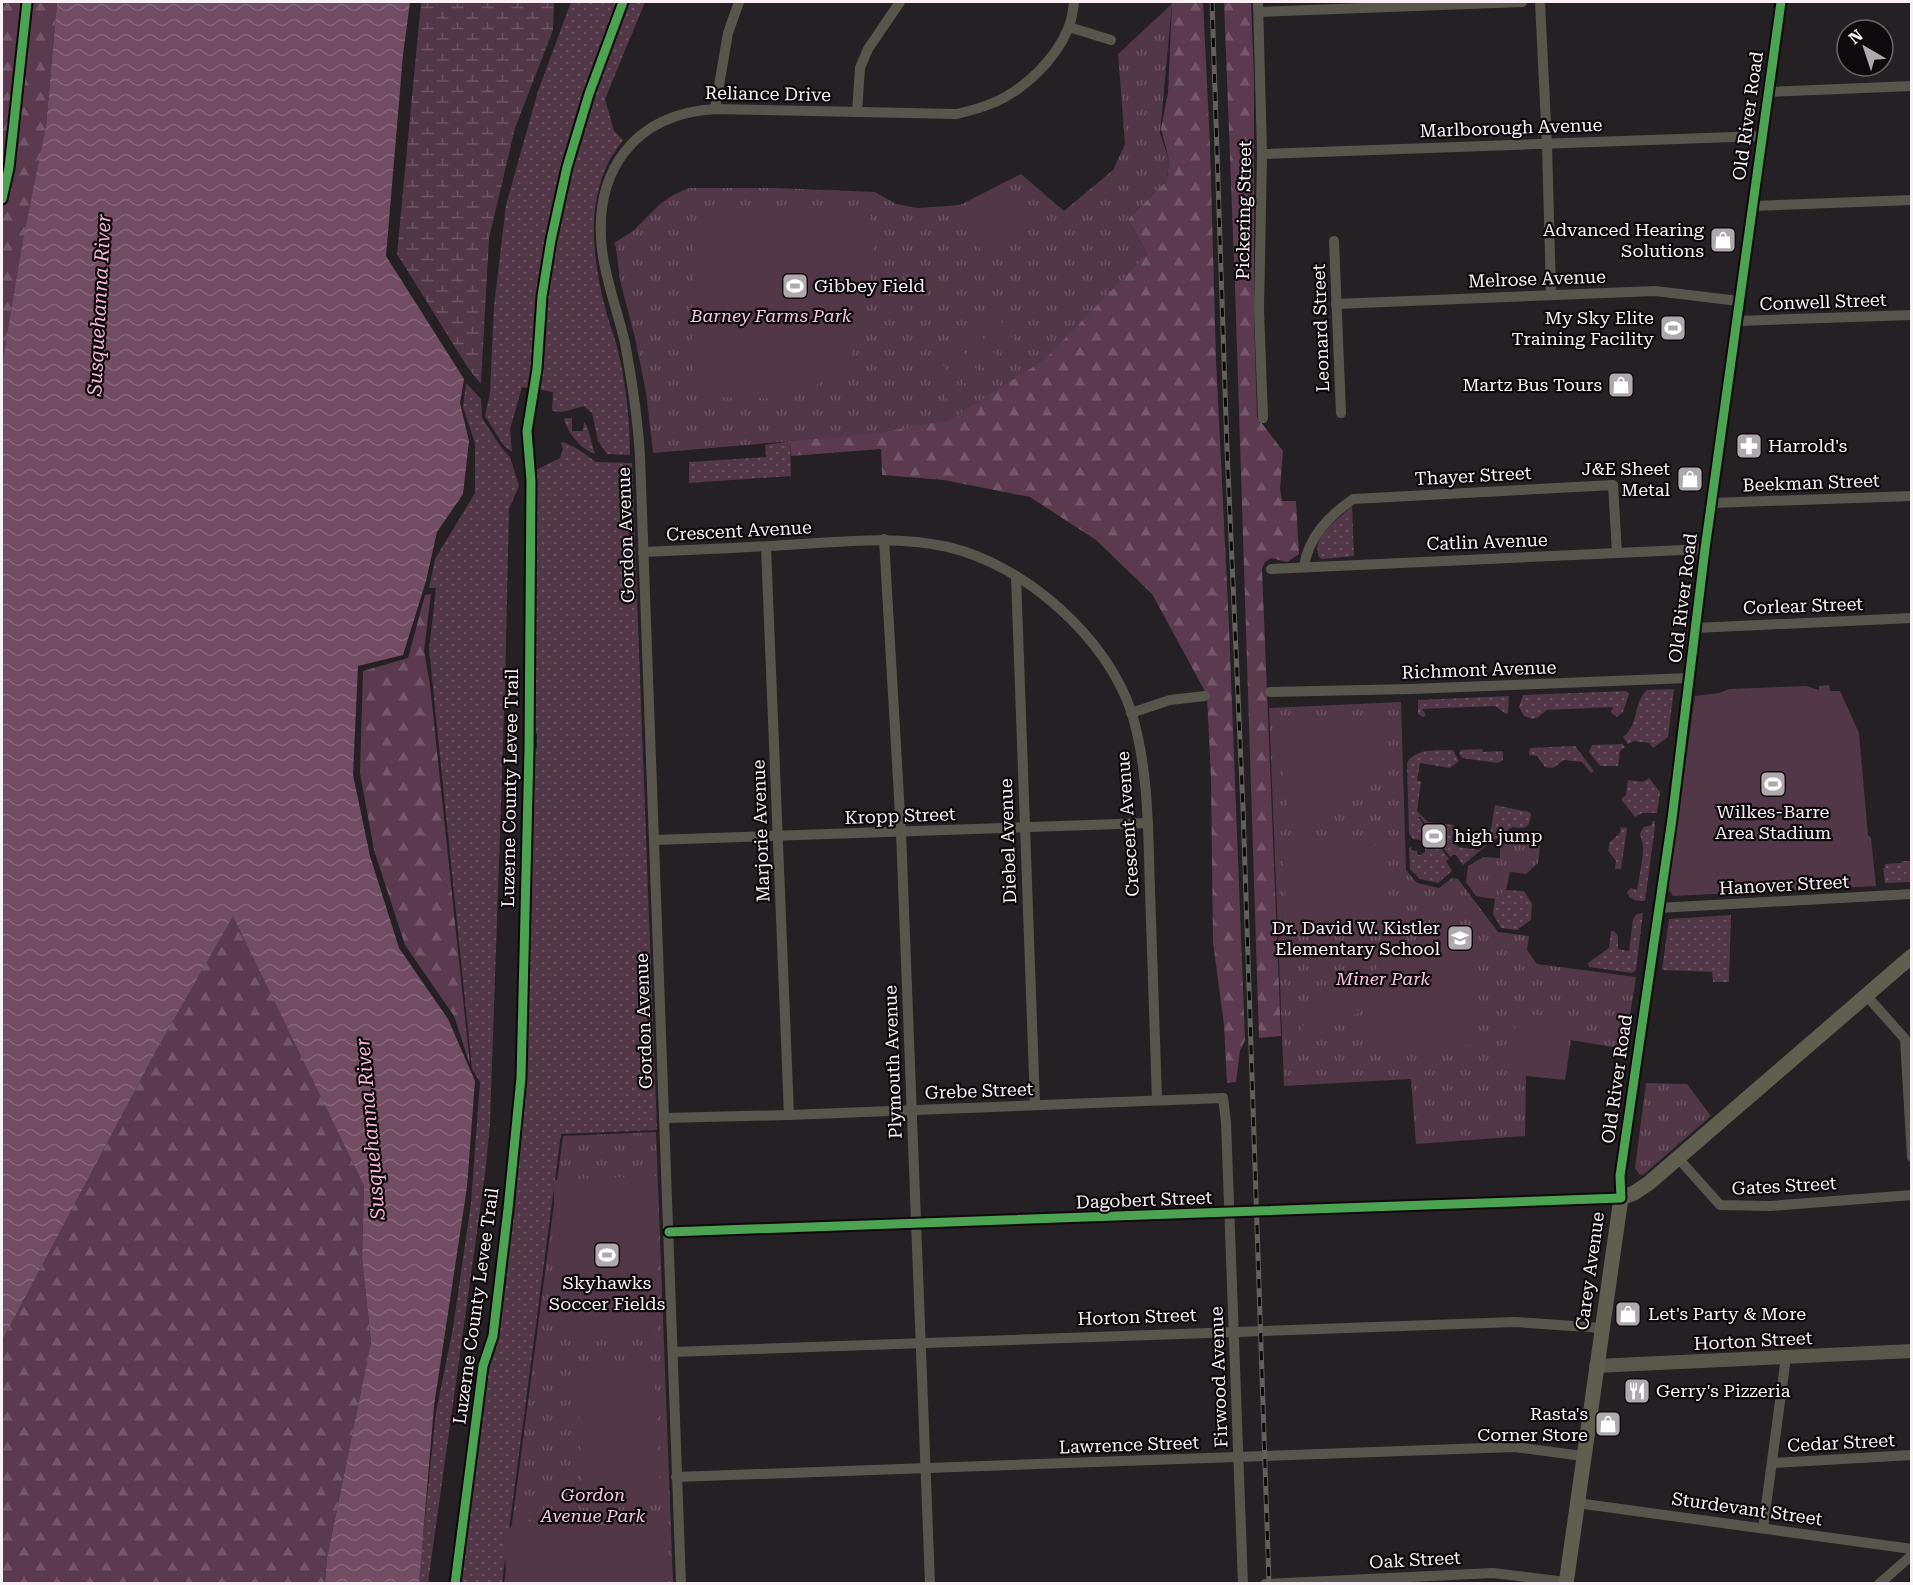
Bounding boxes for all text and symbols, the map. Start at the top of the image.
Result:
north arrow [1835,18,1895,78]
text: N [1845,25,1867,48]
street label: Old River Road [1728,49,1767,182]
street label: Reliance Drive [705,82,831,105]
street label: Marlborough Avenue [1419,114,1603,141]
street label: Pickering Street [1232,140,1255,280]
water label: Susquehanna River [82,213,116,398]
place label: Advanced Hearing Solutions [1543,219,1705,261]
shop icon: Advanced Hearing Solutions [1708,225,1738,255]
street label: Leonard Street [1308,263,1333,393]
street label: Melrose Avenue [1468,266,1606,291]
sports icon: Gibbey Field [780,271,810,301]
place label: Gibbey Field [814,275,926,296]
street label: Conwell Street [1759,289,1887,314]
park label: Barney Farms Park [689,305,852,326]
place label: My Sky Elite Training Facility [1512,307,1654,349]
sports icon: My Sky Elite Training Facility [1658,313,1688,343]
shop icon: Martz Bus Tours [1606,370,1636,400]
place label: Martz Bus Tours [1462,374,1602,395]
pharmacy icon: Harrold's [1734,431,1764,461]
place label: Harrold's [1768,435,1847,456]
place label: J&E Sheet Metal [1582,458,1670,500]
street label: Thayer Street [1414,462,1532,489]
shop icon: J&E Sheet Metal [1675,464,1705,494]
street label: Gordon Avenue [613,467,638,603]
street label: Beekman Street [1742,470,1880,495]
street label: Crescent Avenue [666,516,812,545]
street label: Catlin Avenue [1426,529,1548,554]
street label: Old River Road [1664,532,1701,664]
street label: Corlear Street [1743,593,1864,618]
street label: Richmont Avenue [1401,656,1557,683]
street label: Luzerne County Levee Trail [497,668,522,908]
street label: Crescent Avenue [1112,750,1143,898]
street label: Marjorie Avenue [748,759,773,903]
sports icon: Wilkes-Barre Area Stadium [1758,769,1788,799]
street label: Diebel Avenue [995,778,1020,904]
place label: Wilkes-Barre Area Stadium [1715,801,1831,843]
street label: Kropp Street [844,803,956,828]
sports icon: high jump [1419,821,1449,851]
place label: high jump [1454,825,1543,846]
street label: Hanover Street [1718,871,1850,898]
place label: Dr. David W. Kistler Elementary School [1272,917,1440,959]
school or university icon: Dr. David W. Kistler Elementary School [1445,923,1475,953]
street label: Gordon Avenue [631,953,656,1089]
park label: Miner Park [1335,968,1430,989]
street label: Plymouth Avenue [879,985,906,1139]
street label: Old River Road [1597,1012,1636,1145]
water label: Susquehanna River [350,1036,390,1222]
street label: Grebe Street [924,1078,1034,1103]
street label: Gates Street [1731,1172,1837,1199]
street label: Luzerne County Levee Trail [448,1186,503,1426]
street label: Dagobert Street [1075,1187,1213,1212]
street label: Carey Avenue [1571,1210,1608,1331]
sports icon: Skyhawks Soccer Fields [592,1240,622,1270]
place label: Skyhawks Soccer Fields [549,1272,665,1314]
shop icon: Let's Party & More [1613,1299,1643,1329]
place label: Let's Party & More [1648,1303,1806,1324]
street label: Horton Street [1077,1304,1197,1329]
street label: Firwood Avenue [1206,1306,1231,1448]
street label: Horton Street [1693,1327,1813,1354]
restaurant icon: Gerry's Pizzeria [1622,1376,1652,1406]
place label: Gerry's Pizzeria [1656,1380,1791,1401]
place label: Rasta's Corner Store [1477,1403,1588,1445]
shop icon: Rasta's Corner Store [1593,1409,1623,1439]
street label: Cedar Street [1787,1429,1896,1456]
street label: Lawrence Street [1058,1432,1200,1457]
park label: Gordon Avenue Park [540,1484,645,1526]
street label: Sturdevant Street [1670,1488,1824,1530]
street label: Oak Street [1369,1547,1462,1572]

